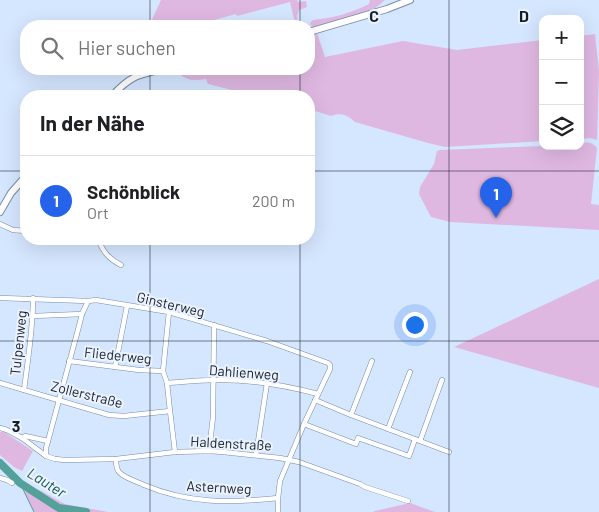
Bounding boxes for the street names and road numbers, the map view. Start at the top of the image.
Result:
street label: Ginsterweg [135,288,207,320]
street label: Tulpenweg [6,310,30,376]
street label: Fliederweg [83,343,153,367]
street label: Dahlienweg [209,361,279,383]
street label: Zollerstraße [49,377,125,411]
street label: Haldenstraße [190,432,272,454]
street label: Asternweg [186,477,252,497]

